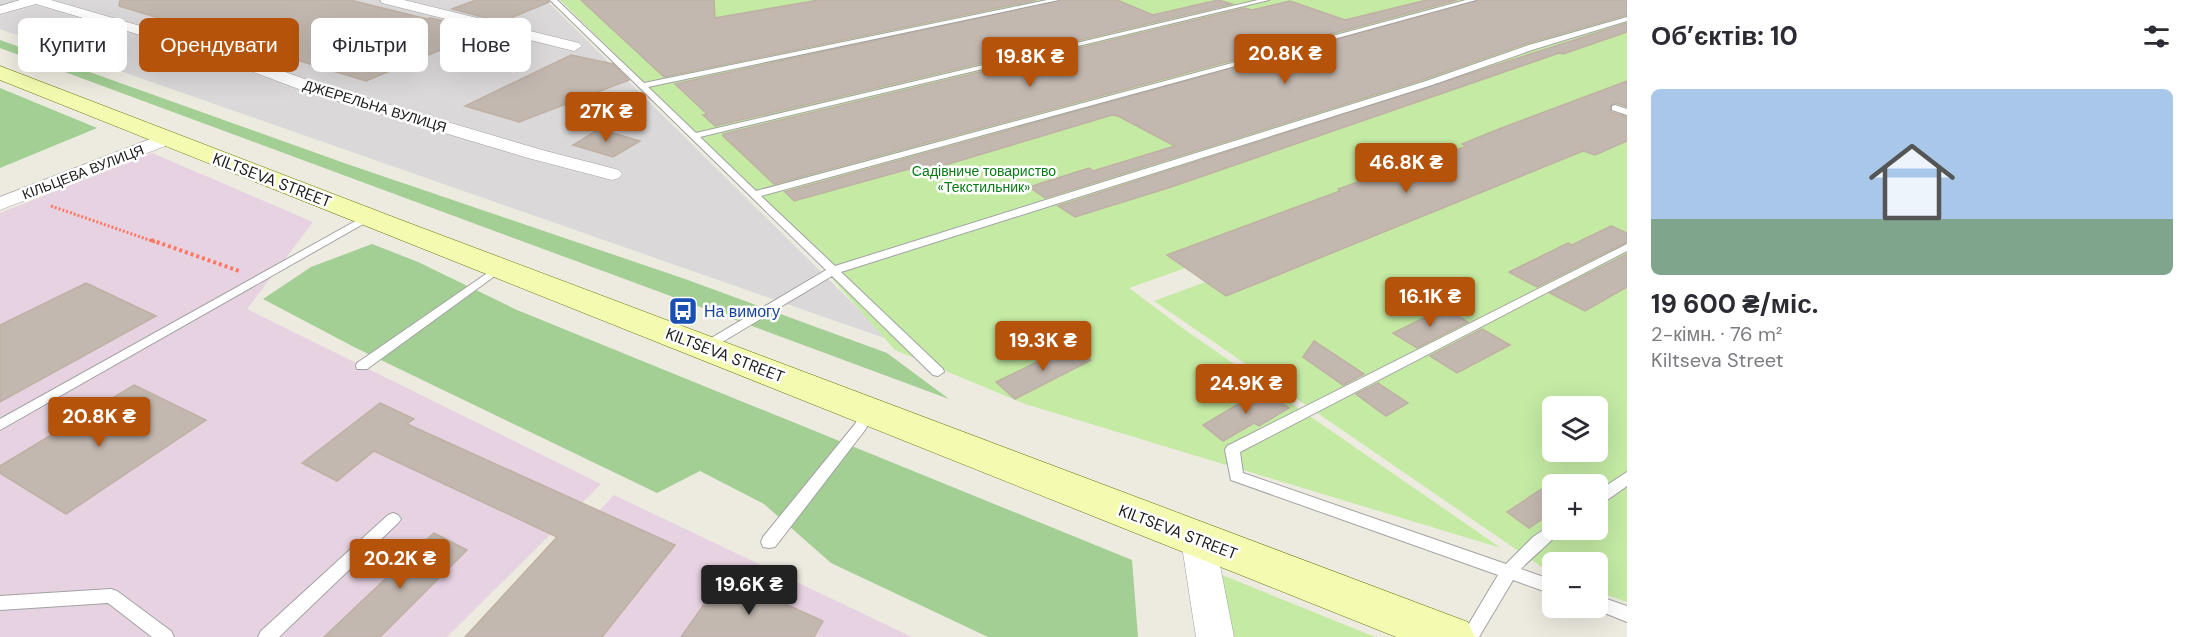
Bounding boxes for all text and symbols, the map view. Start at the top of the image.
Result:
chip: Купити [18,18,127,72]
chip: Орендувати [139,18,299,72]
chip: Фільтри [311,18,428,72]
chip: Нове [440,18,531,72]
text: Об’єктів: 10 [1651,19,1798,53]
icon: filters [2140,20,2173,53]
pin: 20.8K ₴ [1230,34,1340,85]
pin: 19.8K ₴ [975,37,1085,88]
text: 20.8K ₴ [1248,40,1322,66]
text: 19.8K ₴ [996,43,1064,69]
street label: ДЖЕРЕЛЬНА ВУЛИЦЯ [301,76,449,136]
pin: 27K ₴ [564,92,648,143]
text: 27K ₴ [579,98,633,124]
icon: home [1858,128,1966,236]
street label: КІЛЬЦЕВА ВУЛИЦЯ [20,140,146,204]
pin: 46.8K ₴ [1351,143,1461,194]
street label: KILTSEVA STREET [210,148,334,212]
text: 46.8K ₴ [1369,149,1443,175]
park label: Садівниче товариство «Текстильник» [912,162,1056,196]
pin: 16.1K ₴ [1375,277,1485,328]
text: 16.1K ₴ [1399,283,1461,309]
text: 19 600 ₴/міс. [1651,287,1818,321]
bus stop icon: На вимогу [667,295,699,327]
place label: На вимогу [704,301,780,322]
pin: 19.3K ₴ [988,321,1098,372]
text: 2-кімн. · 76 m² [1651,321,1782,347]
street label: KILTSEVA STREET [663,323,787,387]
text: 19.3K ₴ [1009,327,1077,353]
text: Kiltseva Street [1651,347,1784,373]
pin: 24.9K ₴ [1191,364,1301,415]
text: 24.9K ₴ [1210,370,1282,396]
map controls [1542,396,1608,618]
button: layers [1542,396,1608,462]
pin: 20.8K ₴ [44,397,154,448]
text: 20.8K ₴ [62,403,136,429]
button: + [1542,474,1608,540]
street label: KILTSEVA STREET [1116,500,1240,564]
pin: 20.2K ₴ [345,539,455,590]
text: 20.2K ₴ [364,545,436,571]
button: − [1542,552,1608,618]
pin: 19.6K ₴ [694,565,804,616]
text: 19.6K ₴ [715,571,783,597]

